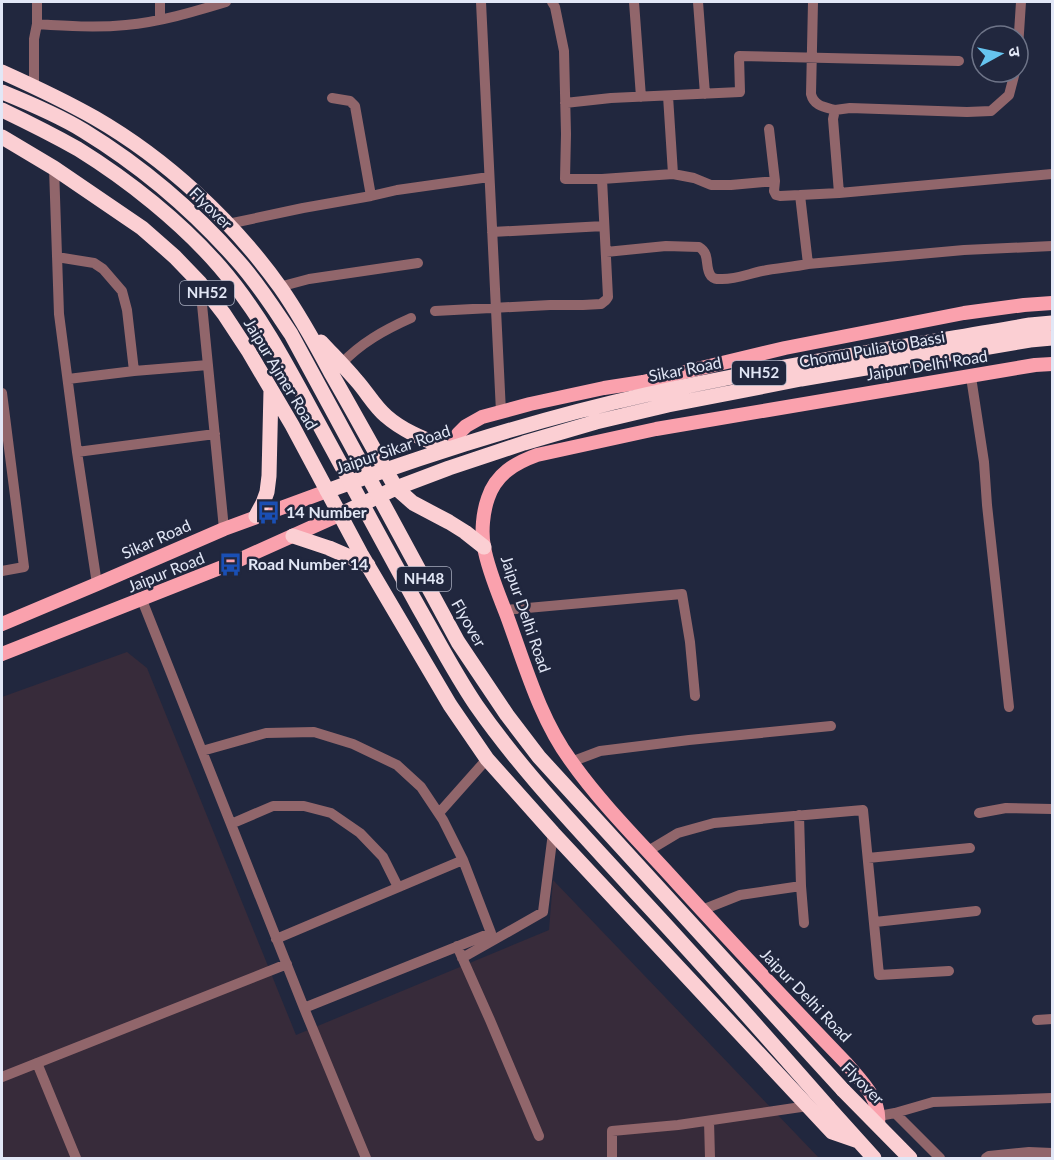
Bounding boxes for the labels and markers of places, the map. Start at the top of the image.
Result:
bus stop icon: 14 Number [255,499,281,525]
place label: 14 Number [286,502,367,521]
bus stop icon: Road Number 14 [217,551,243,577]
place label: Road Number 14 [248,554,368,573]

